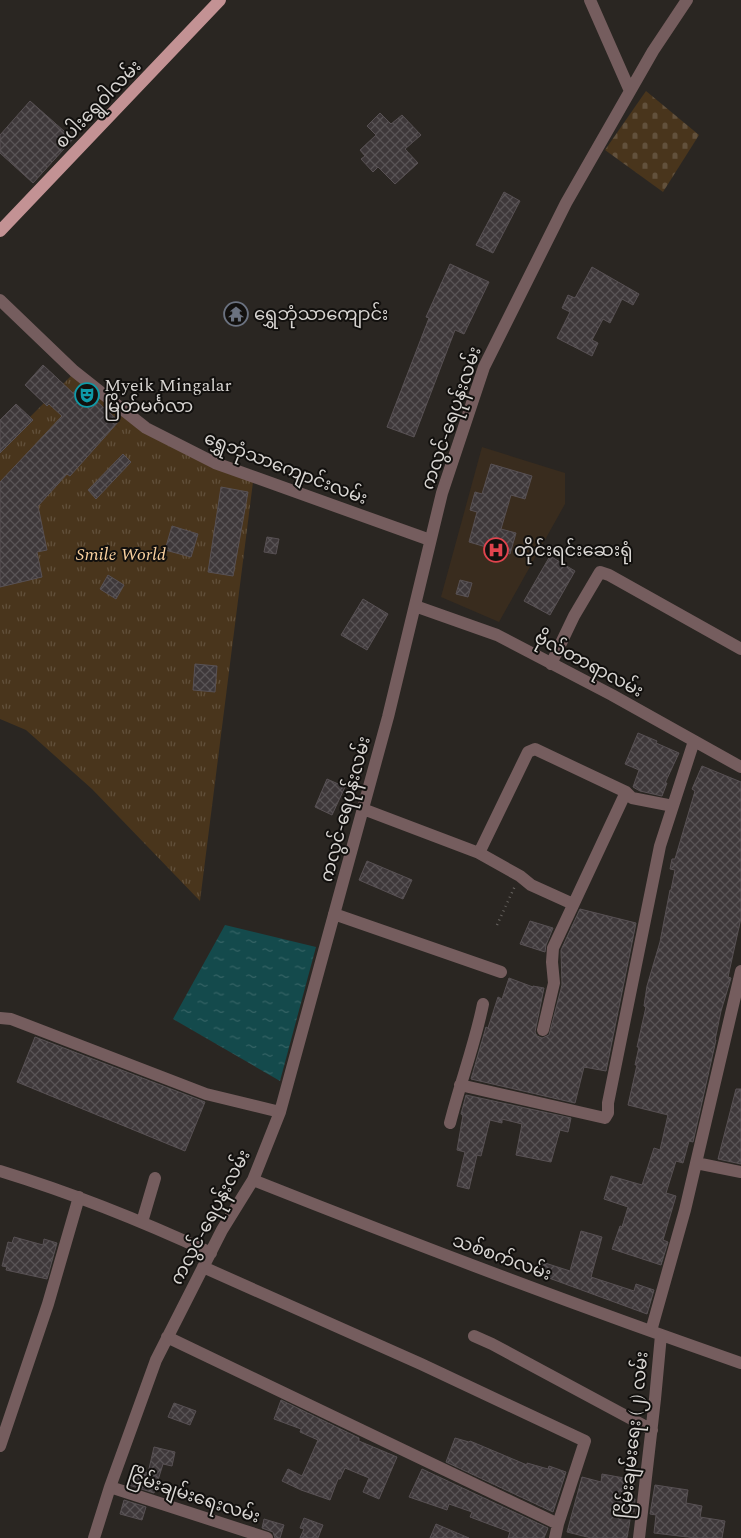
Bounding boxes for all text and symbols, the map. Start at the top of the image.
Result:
street label: စပါးရွေဝါလမ်း [49,54,149,156]
temple icon: ရွှေဘုံသာကျောင်း [223,301,249,327]
place label: ရွှေဘုံသာကျောင်း [254,301,388,329]
street label: ကလွင်-ရေပုန်းလမ်း [414,343,490,494]
place label: Myeik Mingalar မြိတ်မင်္ဂလာ [104,372,232,421]
theatre icon: Myeik Mingalar မြိတ်မင်္ဂလာ [74,382,100,408]
street label: ရွှေဘုံသာကျောင်းလမ်း [200,425,371,513]
place label: တိုင်းရင်းဆေးရုံ [514,536,632,565]
hospital icon: တိုင်းရင်းဆေးရုံ [483,537,509,563]
park label: Smile World [76,541,166,568]
street label: ဗိုလ်တာရာလမ်း [529,623,649,705]
street label: ကလွင်-ရေပုန်းလမ်း [313,733,379,885]
street label: ကလွင်-ရေပုန်းလမ်း [163,1145,258,1290]
street label: သစ်စက်လမ်း [449,1227,555,1288]
street label: ငြိမ်းချမ်းရေး (၂) လမ်း [610,1350,657,1520]
street label: ငြိမ်းချမ်းရေးလမ်း [124,1461,264,1532]

